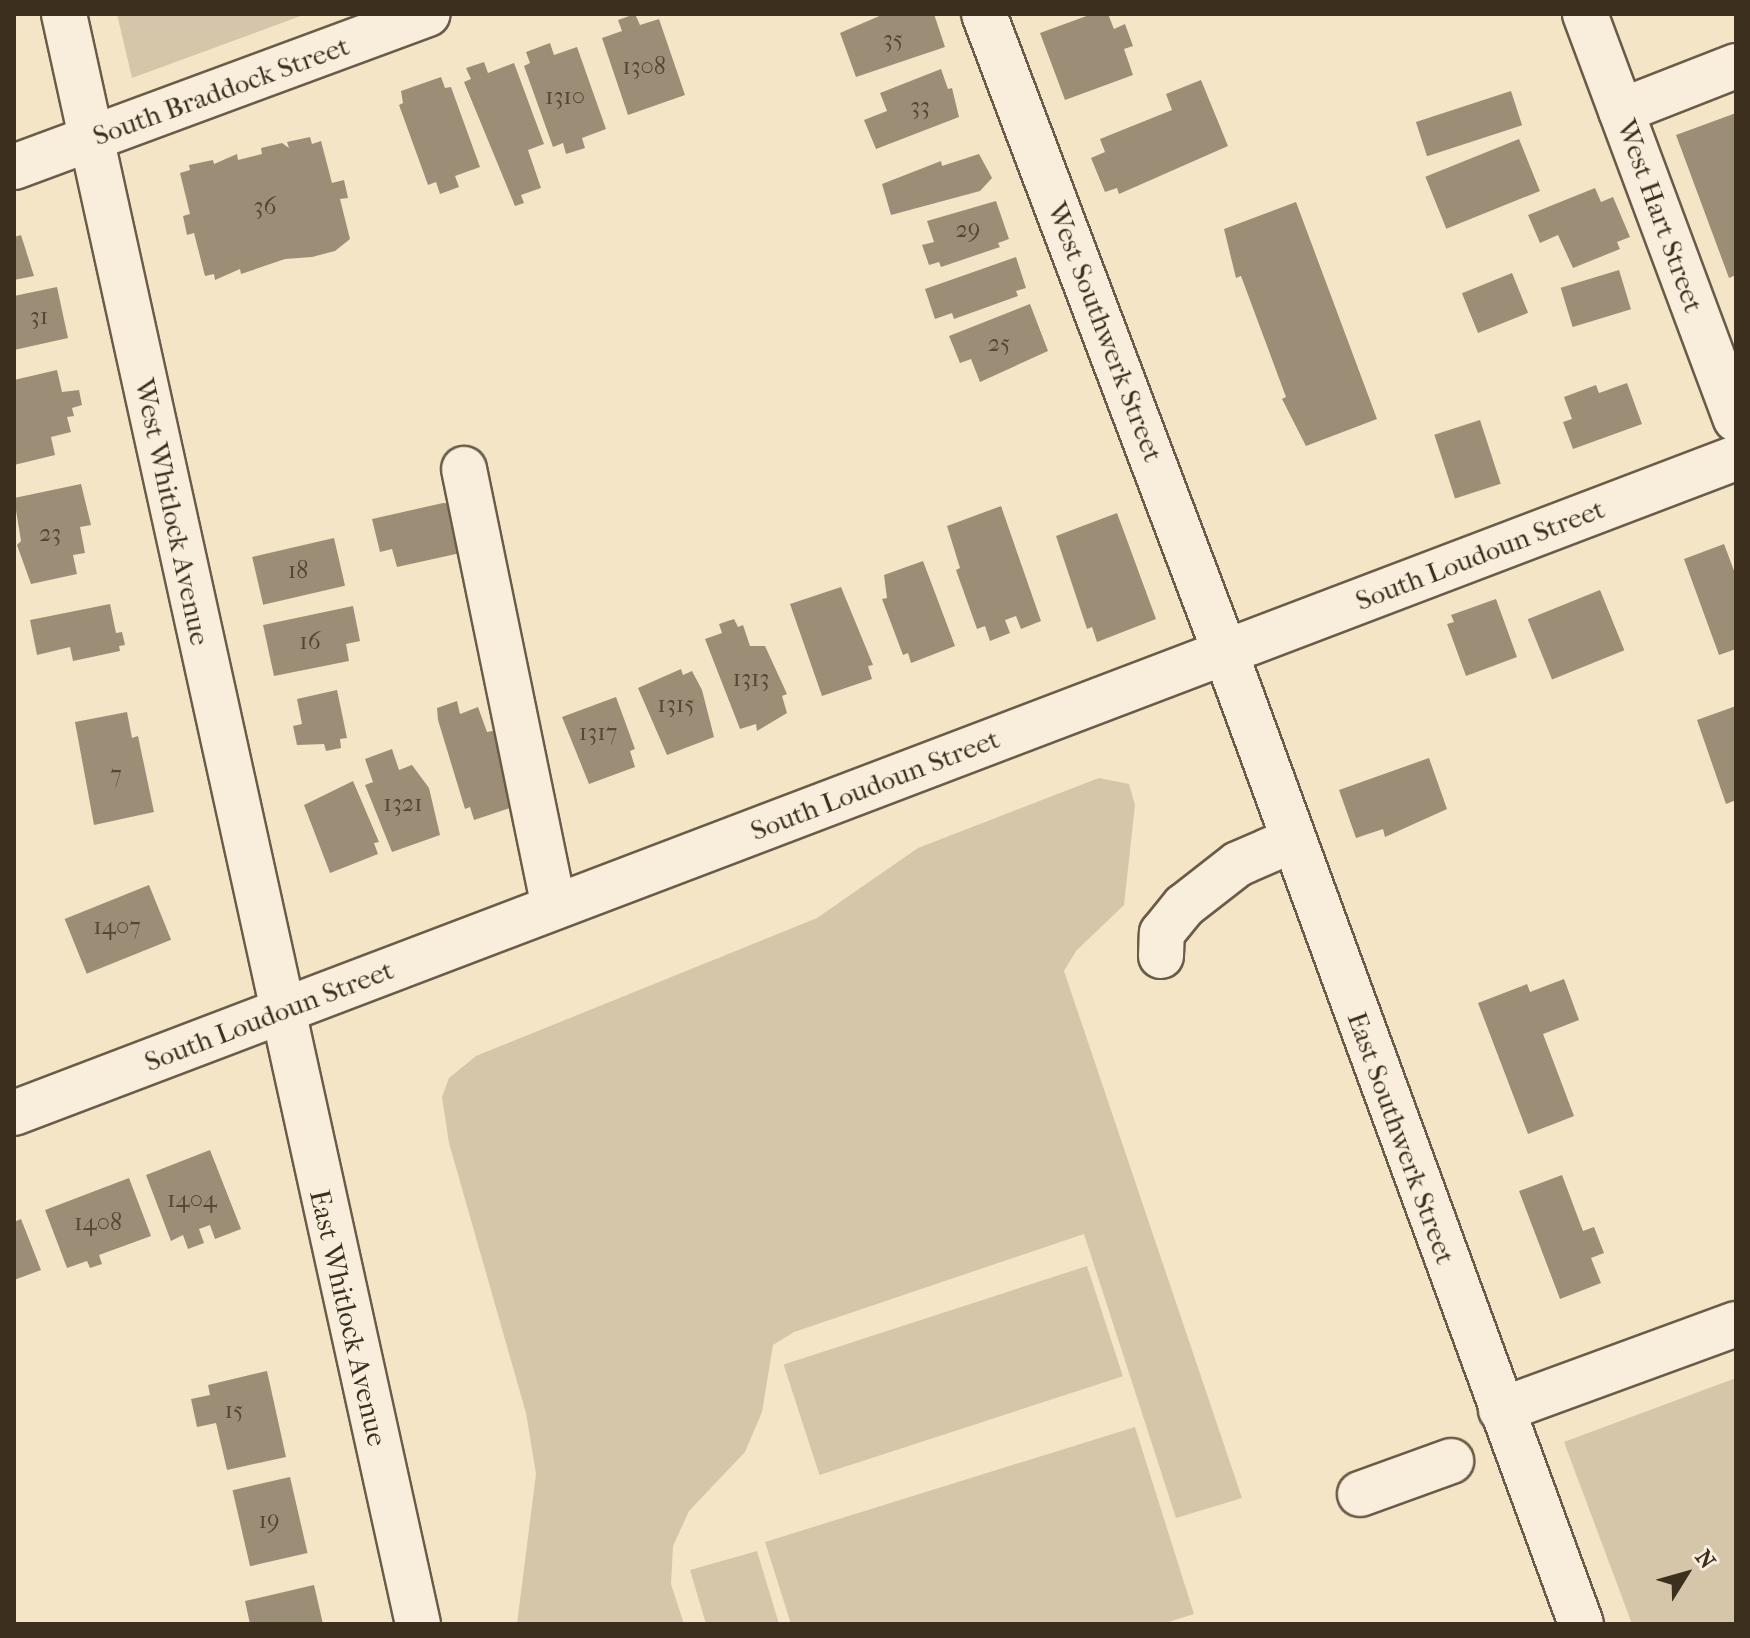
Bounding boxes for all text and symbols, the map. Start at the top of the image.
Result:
house number: 35 [883,26,903,54]
street label: South Braddock Street [88,29,354,153]
house number: 1308 [622,53,666,81]
house number: 1310 [545,83,585,111]
house number: 33 [910,93,930,121]
street label: West Hart Street [1610,115,1710,317]
house number: 36 [254,193,276,221]
street label: West Southwerk Street [1040,197,1170,467]
house number: 29 [956,216,980,244]
house number: 31 [30,303,48,331]
house number: 25 [988,330,1010,358]
street label: West Whitlock Avenue [127,376,217,648]
street label: South Loudoun Street [1351,492,1609,618]
house number: 23 [39,520,61,548]
house number: 18 [288,557,308,585]
house number: 16 [299,628,321,656]
house number: 1313 [733,665,769,693]
house number: 1315 [657,691,695,719]
house number: 1317 [579,719,617,747]
street label: South Loudoun Street [746,722,1004,848]
house number: 7 [110,761,122,789]
house number: 1321 [383,790,423,818]
house number: 1407 [93,913,141,941]
street label: South Loudoun Street [140,953,398,1079]
street label: East Southwerk Street [1340,1007,1462,1269]
house number: 1404 [167,1186,217,1214]
street label: East Whitlock Avenue [302,1186,394,1450]
house number: 1408 [74,1209,122,1237]
house number: 15 [225,1397,243,1425]
house number: 19 [258,1507,280,1535]
north arrow [1646,1534,1726,1614]
text: N [1690,1545,1721,1574]

